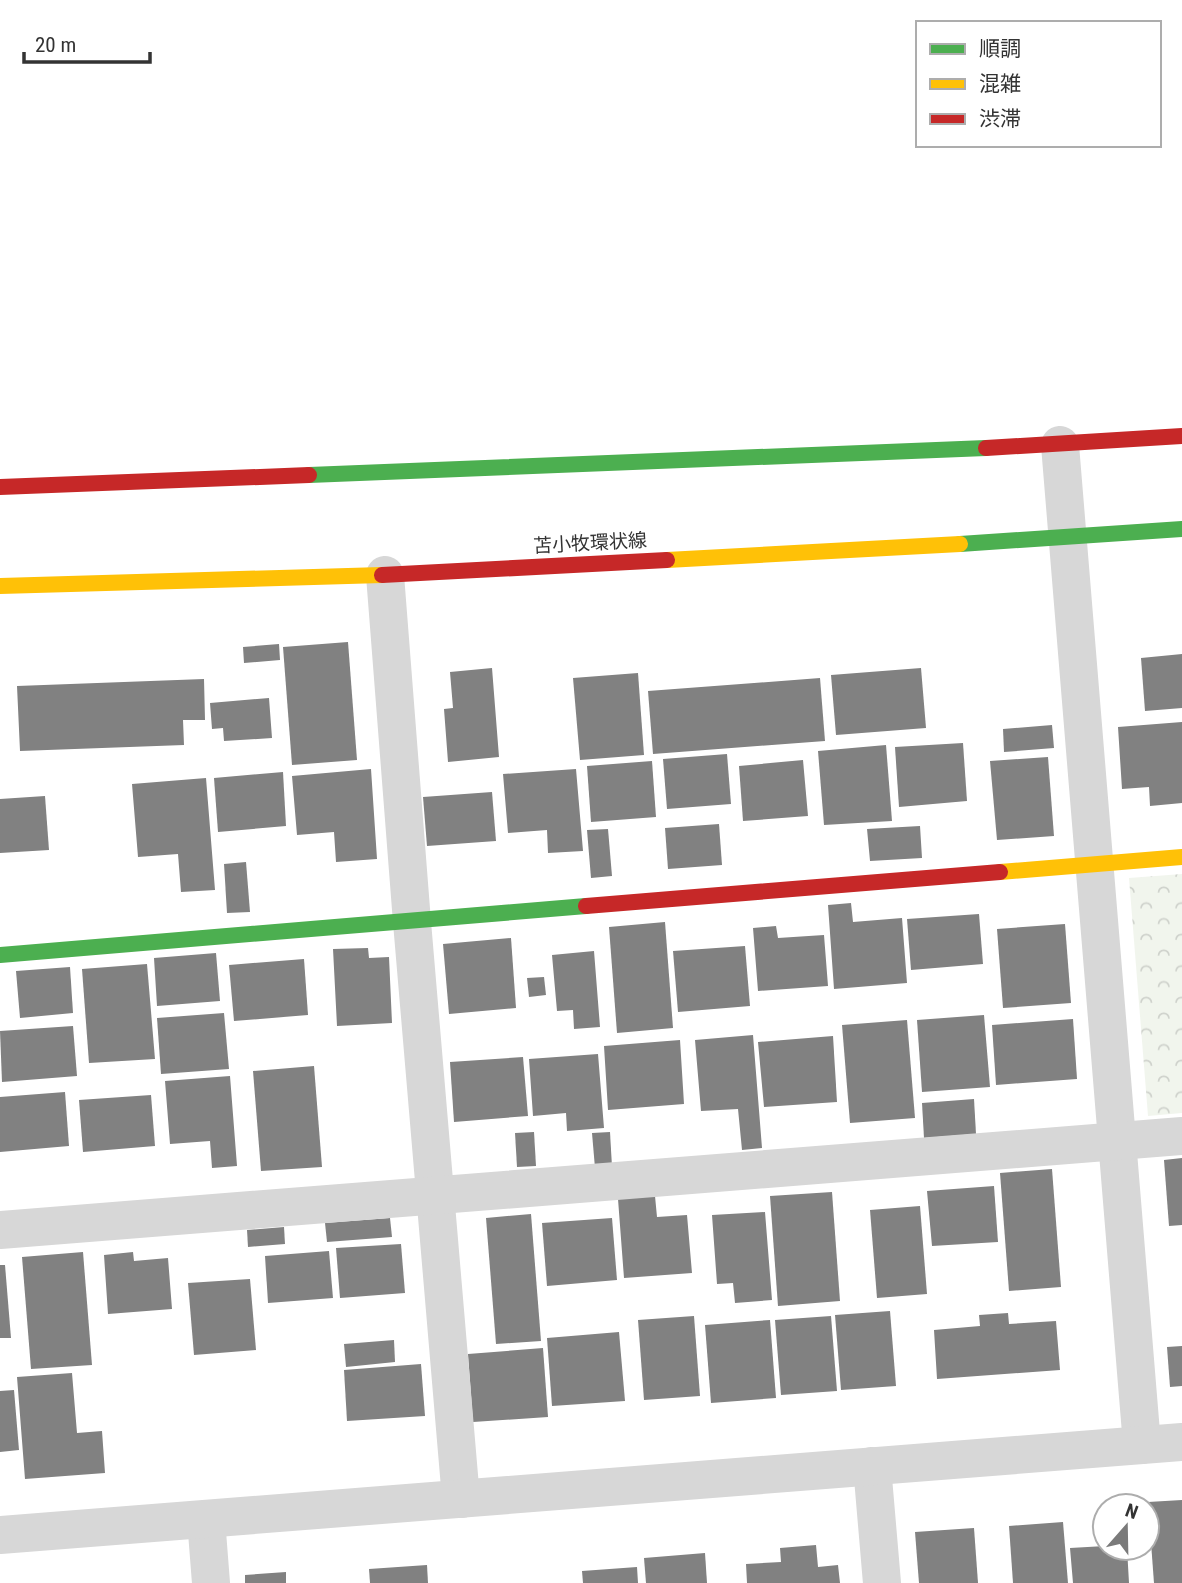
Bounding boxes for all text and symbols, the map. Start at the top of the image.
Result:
scale bar [24,21,150,65]
legend [916,21,1161,147]
text: 20 m [35,33,76,57]
text: 順調 [979,37,1021,61]
text: 混雑 [979,72,1021,96]
text: 渋滞 [979,107,1021,131]
street label: 苫小牧環状線 [532,529,648,557]
north arrow [1091,1492,1161,1562]
text: N [1122,1499,1141,1524]

